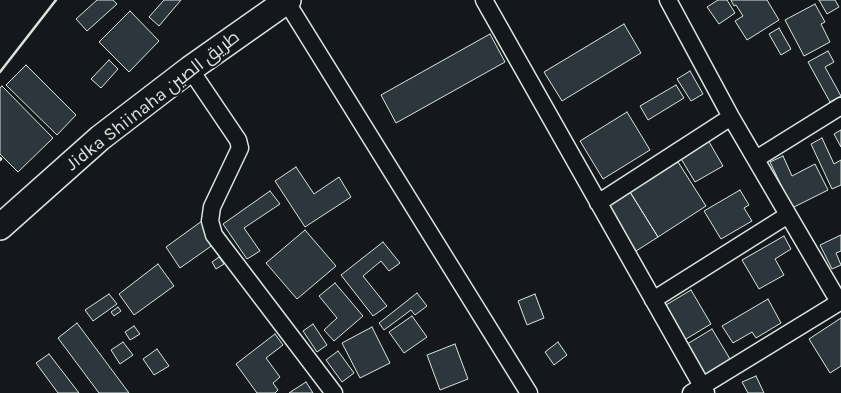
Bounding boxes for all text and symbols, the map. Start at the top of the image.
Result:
street label: Jidka Shiinaha طريق الصين [62,27,244,175]

